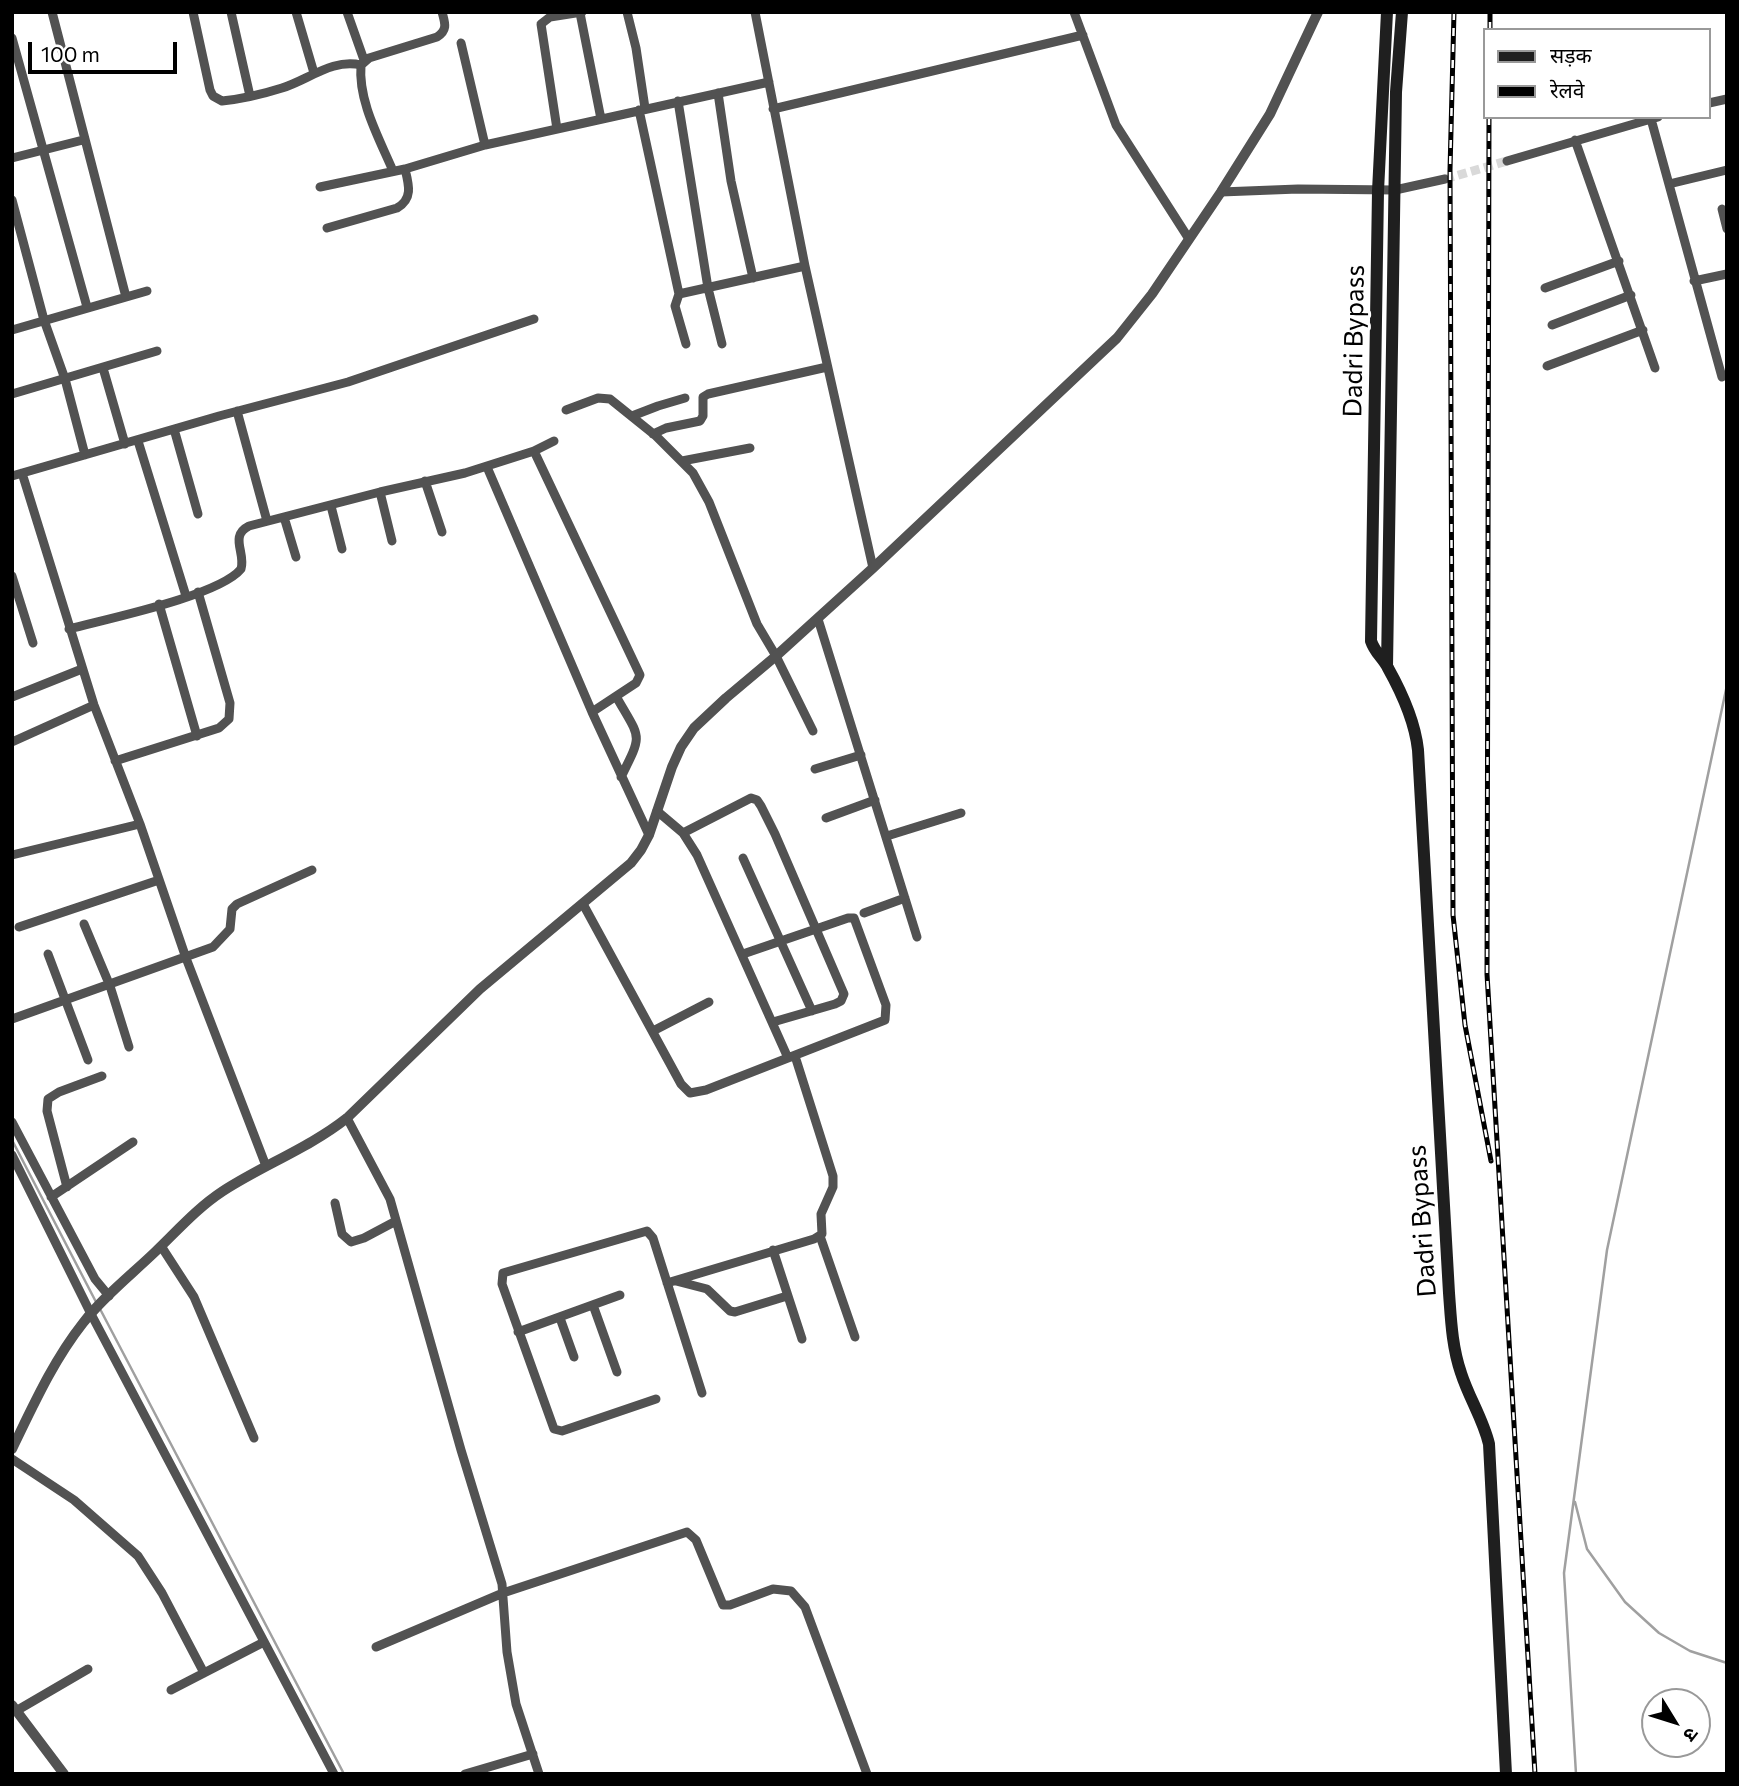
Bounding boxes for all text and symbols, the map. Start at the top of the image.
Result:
scale bar [32,28,180,72]
legend [1484,28,1711,119]
text: 100 m [41,41,100,66]
text: सड़क [1550,42,1592,67]
text: रेलवे [1550,77,1585,102]
street label: Dadri Bypass [1337,264,1371,418]
street label: Dadri Bypass [1401,1144,1443,1298]
north arrow [1641,1688,1711,1758]
text: उ [1679,1724,1704,1746]

